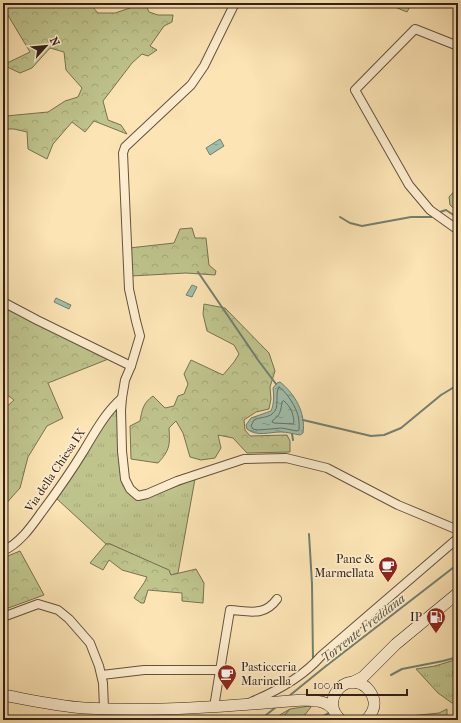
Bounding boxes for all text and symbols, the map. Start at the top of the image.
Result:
north arrow [26,26,66,66]
text: N [47,35,62,49]
street label: Via della Chiesa IX [21,425,88,515]
place label: Pane & Marmellata [315,552,374,580]
cafe icon: Pane & Marmellata [377,555,399,583]
water label: Torrente Freddana [318,590,408,665]
fuel station icon: IP [425,606,447,634]
place label: IP [410,610,422,624]
place label: Pasticceria Marinella [241,660,297,688]
cafe icon: Pasticceria Marinella [216,663,238,691]
scale bar [307,671,407,697]
text: 100 m [313,678,343,692]

